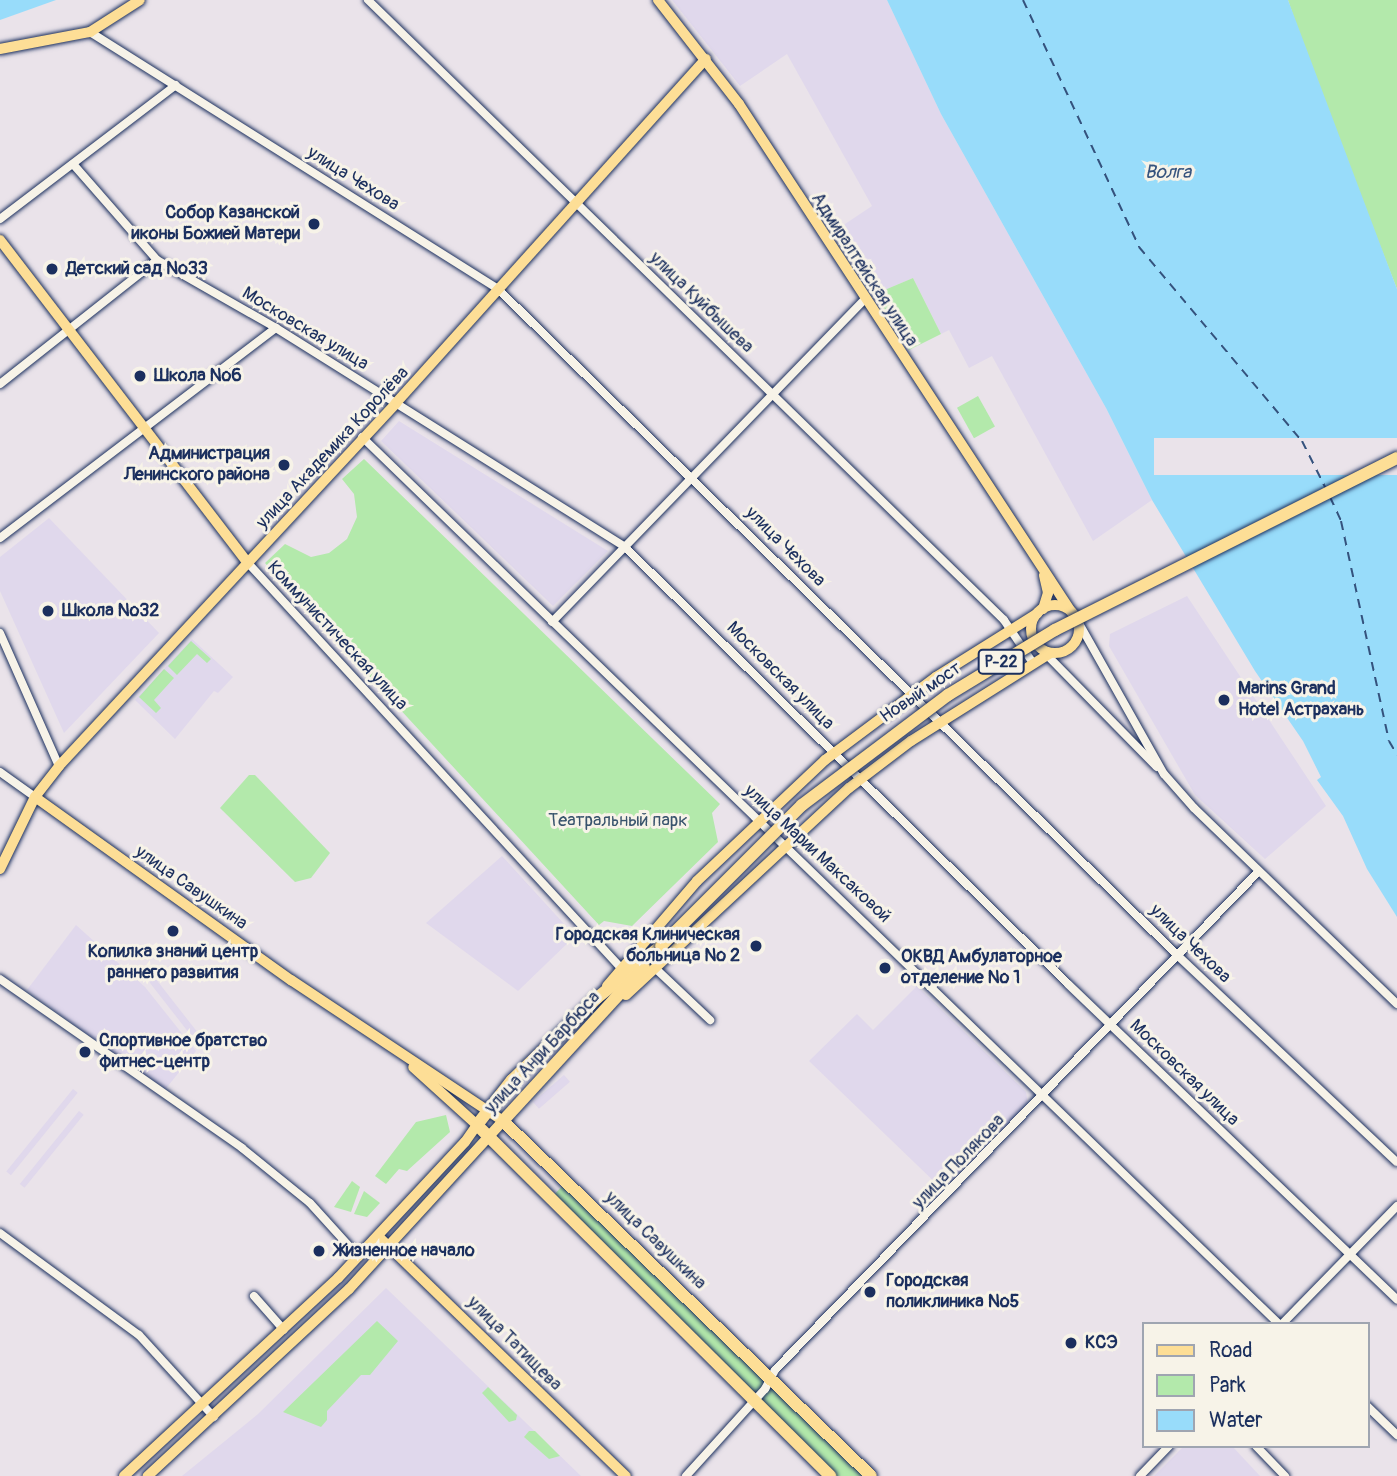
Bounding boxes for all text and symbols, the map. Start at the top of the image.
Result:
street label: улица Чехова [303,142,403,216]
water label: Волга [1145,162,1191,184]
street label: Адмиралтейская улица [806,189,922,351]
place label: Собор Казанской иконы Божией Матери [131,203,300,246]
marker: Собор Казанской иконы Божией Матери [306,216,322,232]
street label: улица Куйбышева [645,248,757,358]
place label: Детский сад №33 [66,258,208,280]
marker: Детский сад №33 [44,261,60,277]
street label: Московская улица [238,283,372,375]
street label: улица Академика Королёва [252,362,414,534]
place label: Школа №6 [154,365,242,387]
marker: Школа №6 [132,368,148,384]
place label: Администрация Ленинского района [124,444,270,486]
marker: Администрация Ленинского района [276,457,292,473]
street label: улица Чехова [740,502,830,592]
street label: Коммунистическая улица [262,557,412,715]
place label: Школа №32 [62,600,159,622]
marker: Школа №32 [40,603,56,619]
street label: Московская улица [722,618,838,734]
road number: Р-22 [976,650,1026,674]
street label: Новый мост [876,658,966,728]
place label: Marins Grand Hotel Астрахань [1238,679,1364,722]
marker: Marins Grand Hotel Астрахань [1216,692,1232,708]
street label: улица Марии Максаковой [739,780,895,928]
park label: Театральный парк [548,810,688,832]
street label: улица Савушкина [131,841,251,935]
street label: улица Чехова [1145,900,1235,988]
marker: Копилка знаний центр раннего развития [165,923,181,939]
place label: Городская Клиническая больница № 2 [556,925,740,968]
marker: Городская Клиническая больница № 2 [746,936,766,956]
place label: Копилка знаний центр раннего развития [88,942,258,984]
place label: ОКВД Амбулаторное отделение № 1 [901,947,1062,990]
marker: ОКВД Амбулаторное отделение № 1 [875,958,895,978]
street label: улица Анри Барбюса [481,987,605,1119]
street label: Московская улица [1125,1015,1243,1131]
place label: Спортивное братство фитнес-центр [99,1031,267,1074]
marker: Спортивное братство фитнес-центр [77,1044,93,1060]
street label: улица Полякова [908,1110,1010,1214]
street label: улица Савушкина [600,1187,710,1295]
place label: Жизненное начало [335,1240,475,1262]
marker: Жизненное начало [309,1241,329,1261]
place label: Городская поликлиника №5 [886,1271,1019,1314]
marker: Городская поликлиника №5 [860,1282,880,1302]
street label: улица Татищева [462,1292,566,1396]
legend [1142,1322,1369,1448]
place label: КСЭ [1085,1332,1117,1354]
marker: КСЭ [1063,1335,1079,1351]
text: Road [1209,1337,1253,1364]
text: Park [1209,1372,1246,1399]
text: Water [1209,1407,1262,1434]

